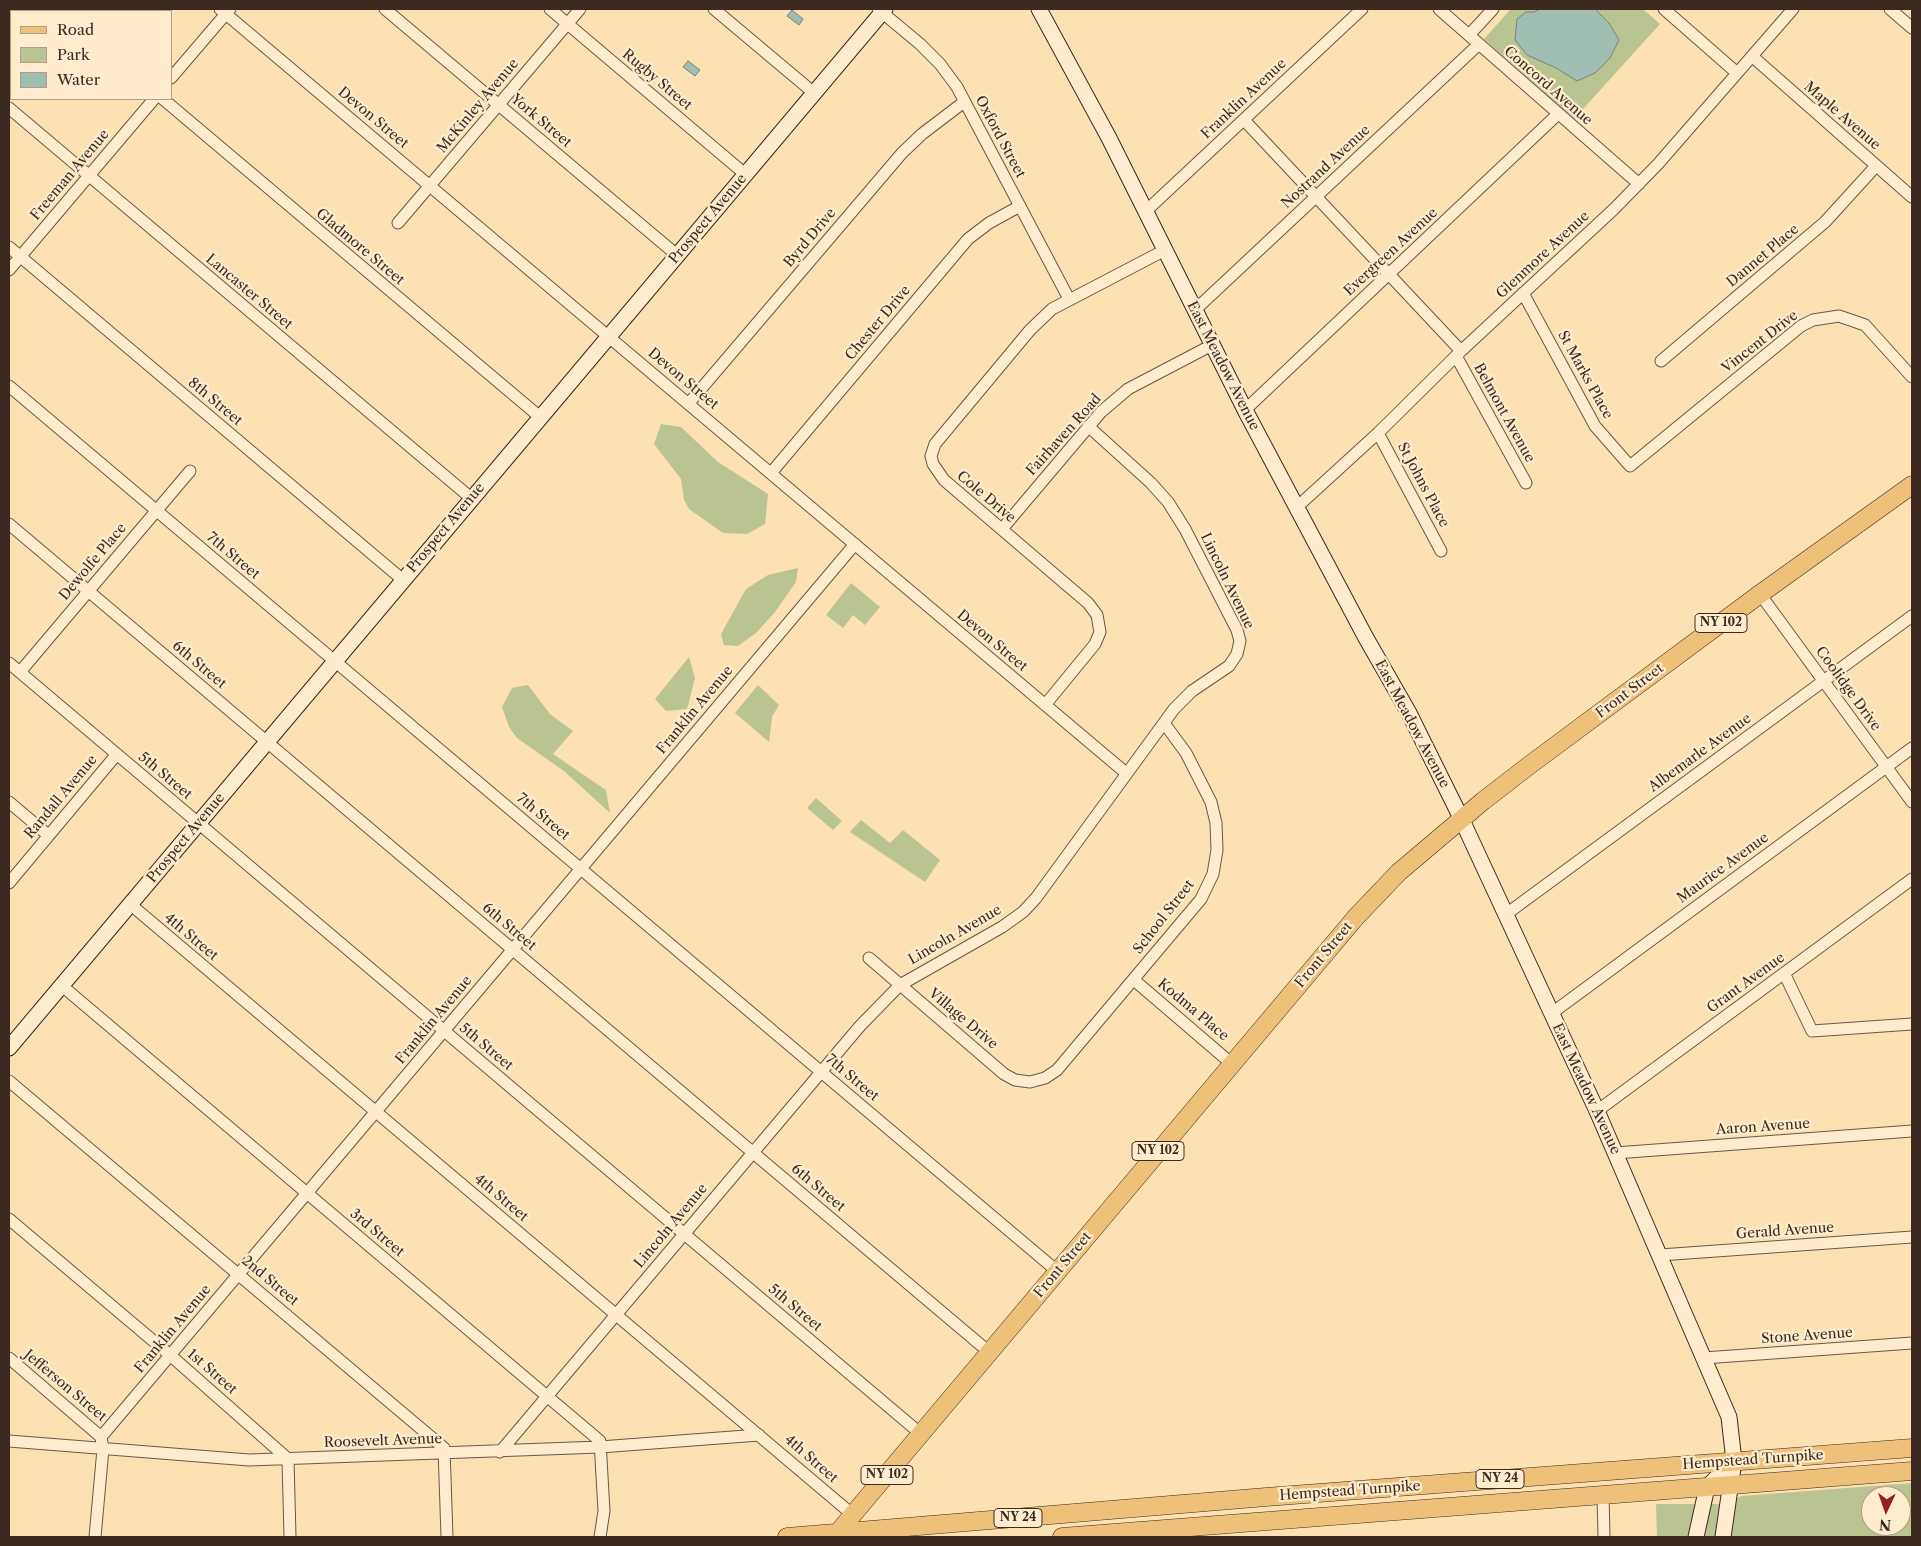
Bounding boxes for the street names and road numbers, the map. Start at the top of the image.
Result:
street label: Concord Avenue [1500,43,1596,129]
street label: Rugby Street [619,46,695,114]
street label: McKinley Avenue [434,55,522,157]
street label: Franklin Avenue [1198,55,1290,143]
street label: Maple Avenue [1800,78,1884,154]
street label: Devon Street [334,84,412,152]
street label: York Street [507,91,575,151]
street label: Oxford Street [971,93,1029,181]
street label: Nostrand Avenue [1278,122,1374,212]
street label: Freeman Avenue [27,126,113,224]
street label: Prospect Avenue [666,171,750,267]
street label: Evergreen Avenue [1341,204,1441,300]
street label: Gladmore Street [312,205,408,289]
street label: Byrd Drive [781,205,839,271]
street label: Glenmore Avenue [1493,208,1593,302]
street label: Dannet Place [1724,221,1802,291]
street label: Lancaster Street [202,251,296,333]
street label: Chester Drive [842,282,914,364]
street label: East Meadow Avenue [1183,299,1263,433]
street label: Vincent Drive [1719,307,1801,377]
street label: St Marks Place [1554,328,1616,422]
street label: Devon Street [644,345,722,413]
street label: Belmont Avenue [1470,361,1538,465]
street label: 8th Street [185,375,245,429]
street label: Fairhaven Road [1023,391,1105,479]
street label: St Johns Place [1394,440,1452,530]
street label: Cole Drive [953,468,1019,526]
street label: Prospect Avenue [404,480,488,576]
street label: Dewolfe Place [56,520,130,604]
street label: 7th Street [203,529,263,583]
street label: Lincoln Avenue [1197,530,1257,632]
street label: Devon Street [953,607,1031,675]
road number: NY 102 [1695,614,1747,632]
street label: 6th Street [169,638,229,692]
street label: Coolidge Drive [1812,644,1884,734]
street label: East Meadow Avenue [1371,657,1453,791]
street label: Front Street [1593,660,1667,722]
street label: Franklin Avenue [653,663,737,757]
street label: Albemarle Avenue [1645,710,1755,796]
street label: 5th Street [135,749,195,803]
street label: Randall Avenue [21,752,101,842]
street label: Prospect Avenue [144,790,228,886]
street label: 7th Street [513,790,573,844]
street label: Maurice Avenue [1674,829,1772,907]
street label: School Street [1130,877,1198,957]
street label: 6th Street [479,900,539,954]
street label: Lincoln Avenue [906,902,1004,968]
street label: 4th Street [161,910,221,964]
street label: Front Street [1292,919,1356,991]
street label: Grant Avenue [1704,949,1788,1017]
street label: Franklin Avenue [392,973,476,1067]
street label: Kodma Place [1154,975,1232,1045]
street label: Village Drive [925,985,1001,1053]
street label: 5th Street [456,1020,516,1074]
street label: East Meadow Avenue [1548,1021,1624,1157]
street label: 7th Street [822,1051,882,1105]
street label: Aaron Avenue [1715,1115,1811,1139]
road number: NY 102 [1132,1142,1184,1160]
street label: 6th Street [788,1161,848,1215]
street label: 4th Street [471,1171,531,1225]
street label: Lincoln Avenue [631,1181,711,1271]
street label: 3rd Street [347,1206,407,1260]
street label: Gerald Avenue [1735,1219,1835,1243]
street label: Front Street [1031,1229,1095,1301]
street label: 2nd Street [238,1252,302,1310]
street label: 5th Street [765,1281,825,1335]
street label: Franklin Avenue [131,1282,215,1376]
street label: Stone Avenue [1761,1324,1853,1348]
street label: 1st Street [184,1346,240,1398]
street label: Jefferson Street [20,1347,110,1425]
street label: Roosevelt Avenue [323,1431,443,1451]
street label: 4th Street [781,1431,841,1487]
street label: Hempstead Turnpike [1682,1447,1824,1473]
road number: NY 102 [861,1466,913,1484]
road number: NY 24 [1476,1470,1524,1488]
street label: Hempstead Turnpike [1279,1478,1421,1504]
road number: NY 24 [994,1509,1042,1528]

